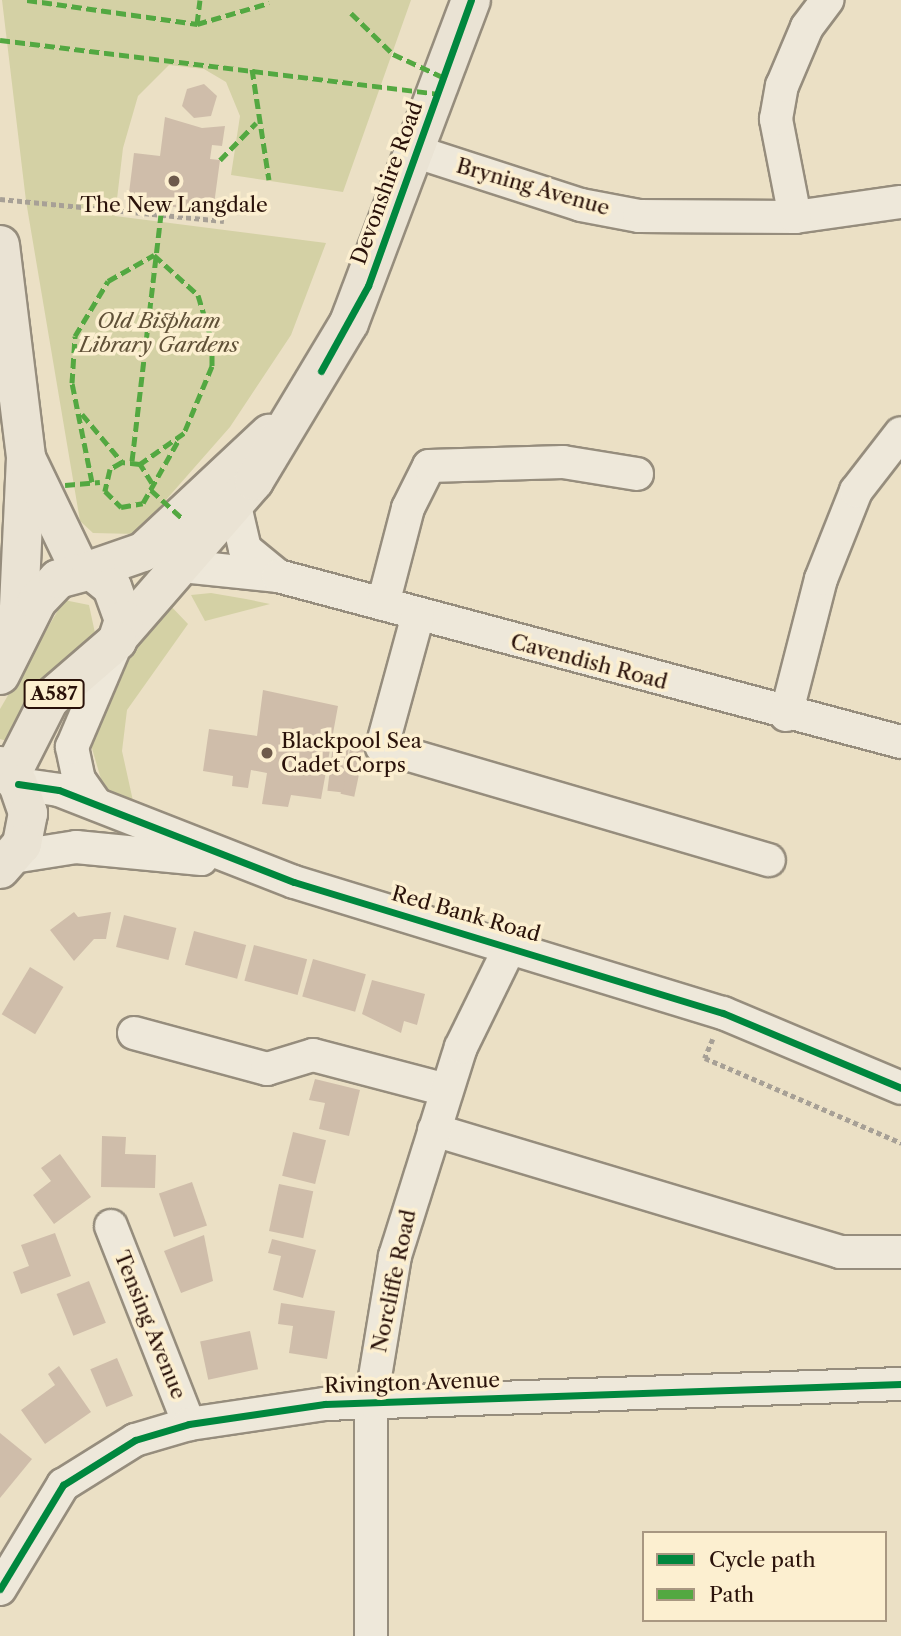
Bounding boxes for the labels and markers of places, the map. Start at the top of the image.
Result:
marker: The New Langdale [166,173,182,189]
place label: The New Langdale [80,192,268,218]
place label: Blackpool Sea Cadet Corps [281,728,422,778]
marker: Blackpool Sea Cadet Corps [259,745,275,761]

